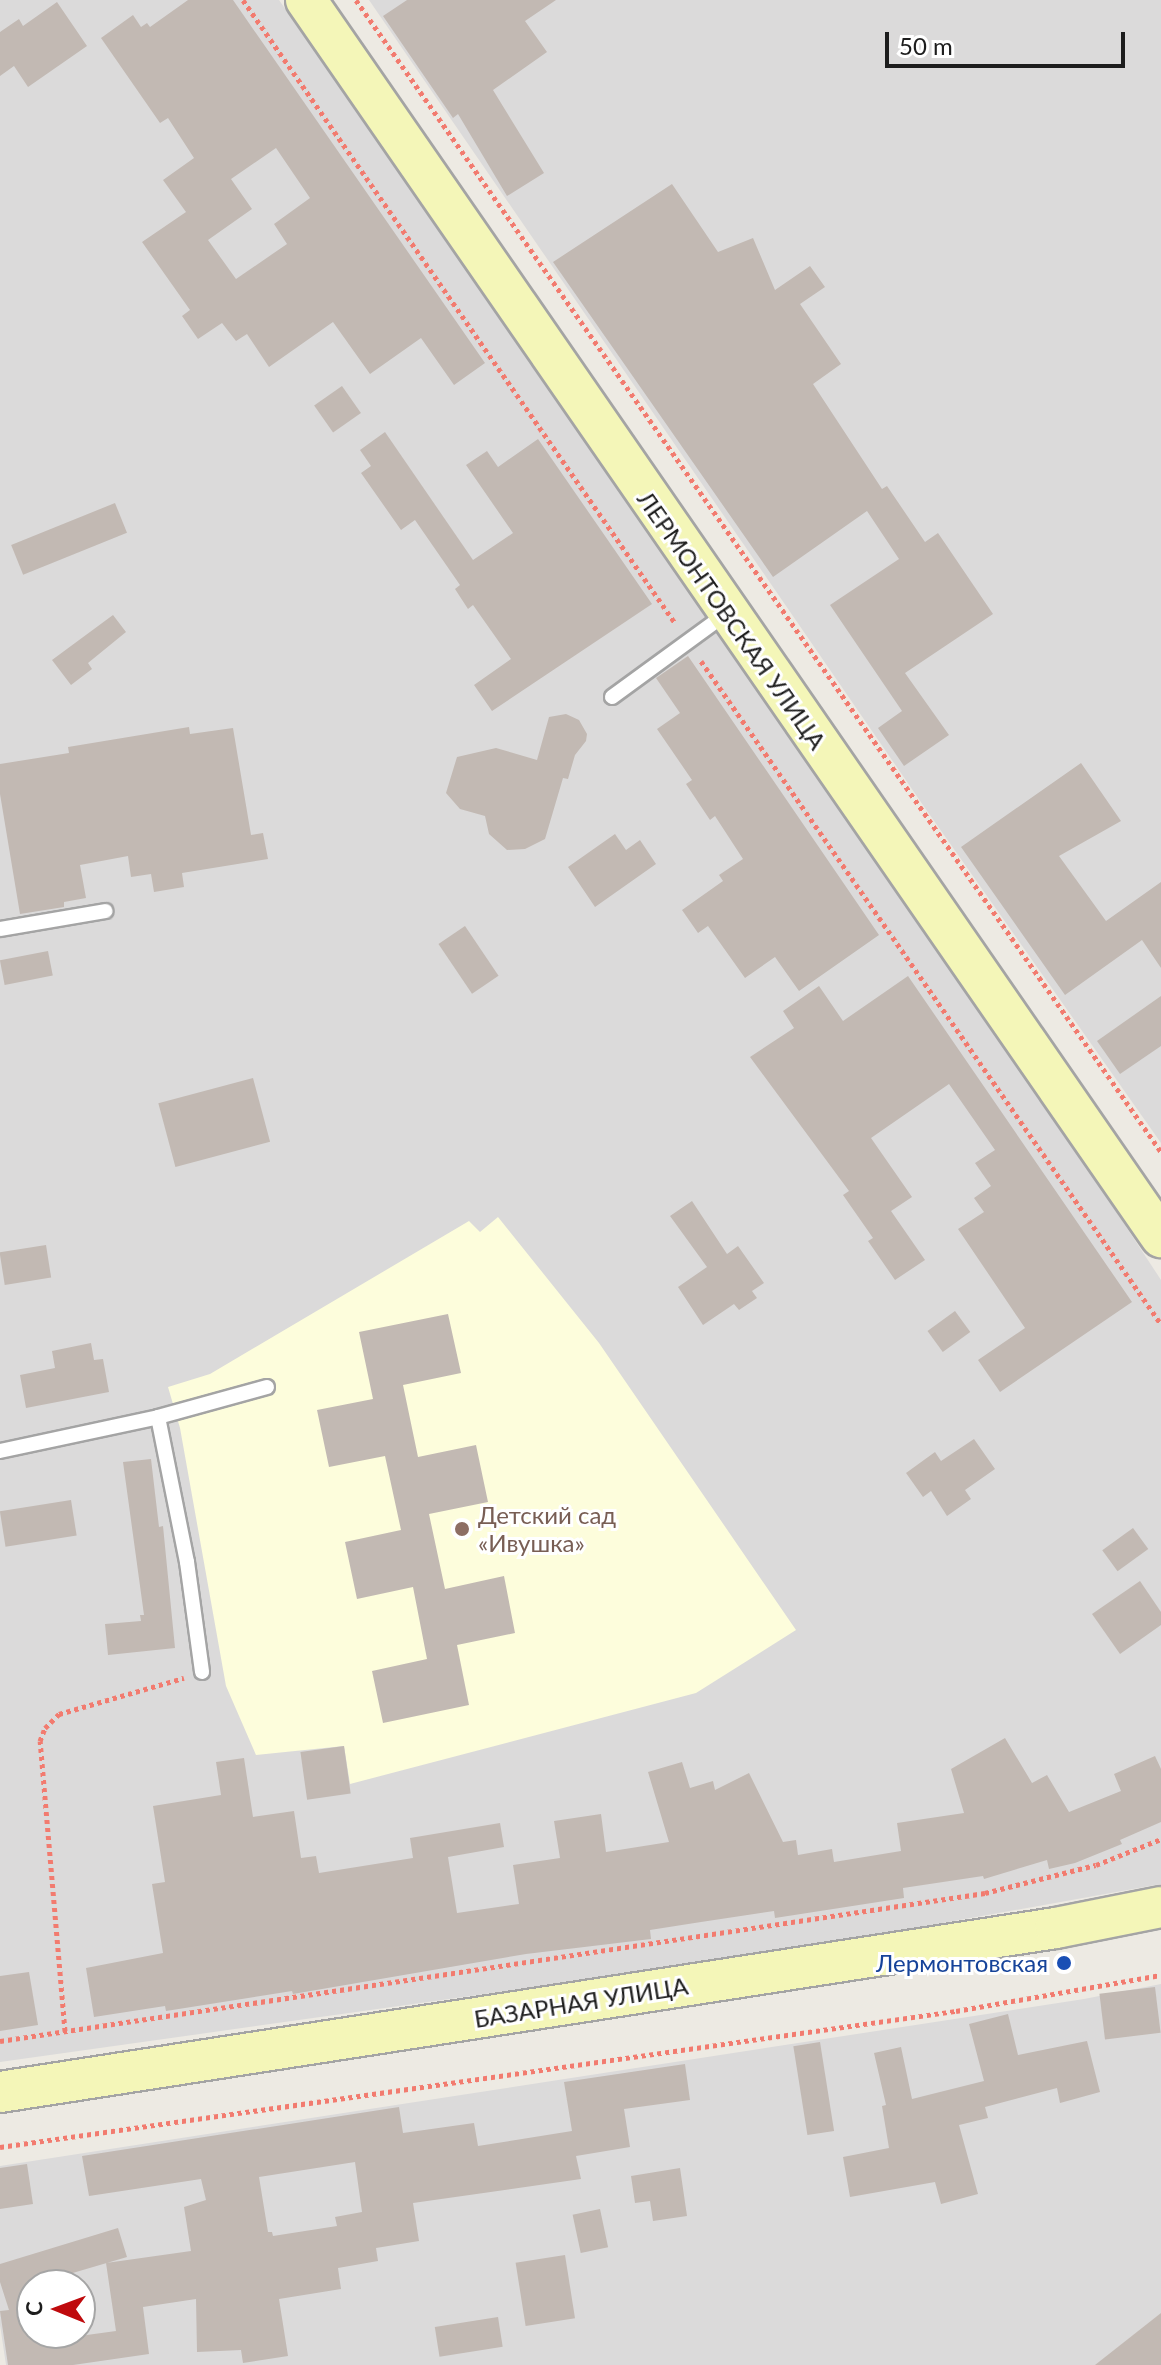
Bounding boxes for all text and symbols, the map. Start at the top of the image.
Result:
scale bar [889,16,1129,66]
text: 50 m [899,31,953,60]
street label: ЛЕРМОНТОВСКАЯ УЛИЦА [632,485,832,755]
place label: Детский сад «Ивушка» [478,1501,616,1557]
marker: Детский сад «Ивушка» [453,1520,471,1538]
place label: Лермонтовская [876,1949,1048,1977]
marker: Лермонтовская [1055,1954,1073,1972]
street label: БАЗАРНАЯ УЛИЦА [472,1971,690,2033]
north arrow [16,2269,96,2349]
text: С [20,2301,47,2316]

